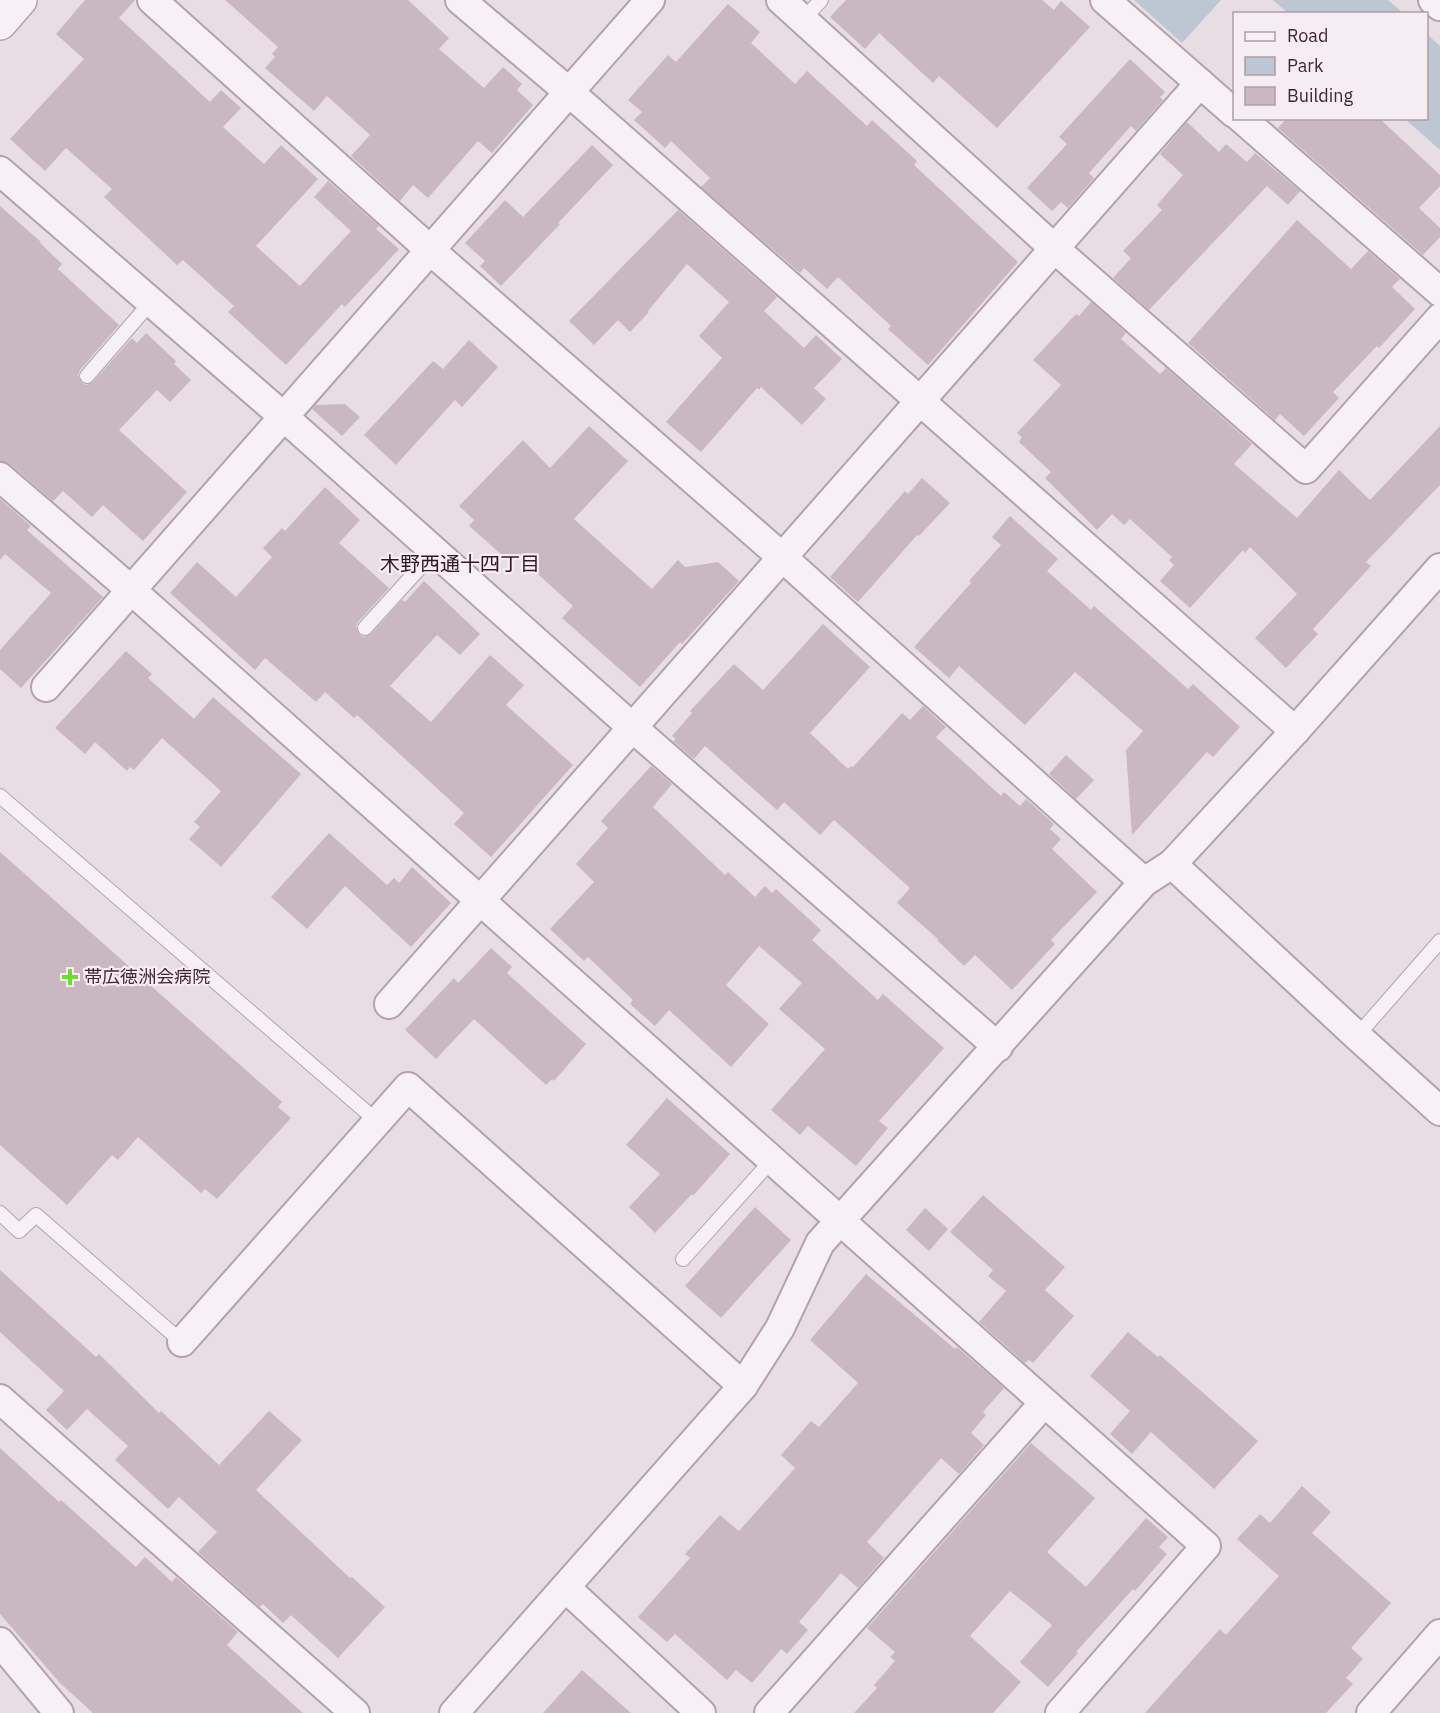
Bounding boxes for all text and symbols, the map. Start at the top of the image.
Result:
legend [1233,12,1428,120]
text: Road [1287,24,1328,47]
text: Park [1287,54,1324,77]
text: Building [1287,84,1354,107]
district label: 木野西通十四丁目 [380,550,540,577]
place label: 帯広徳洲会病院 [84,965,210,988]
marker: 帯広徳洲会病院 [61,968,79,986]

